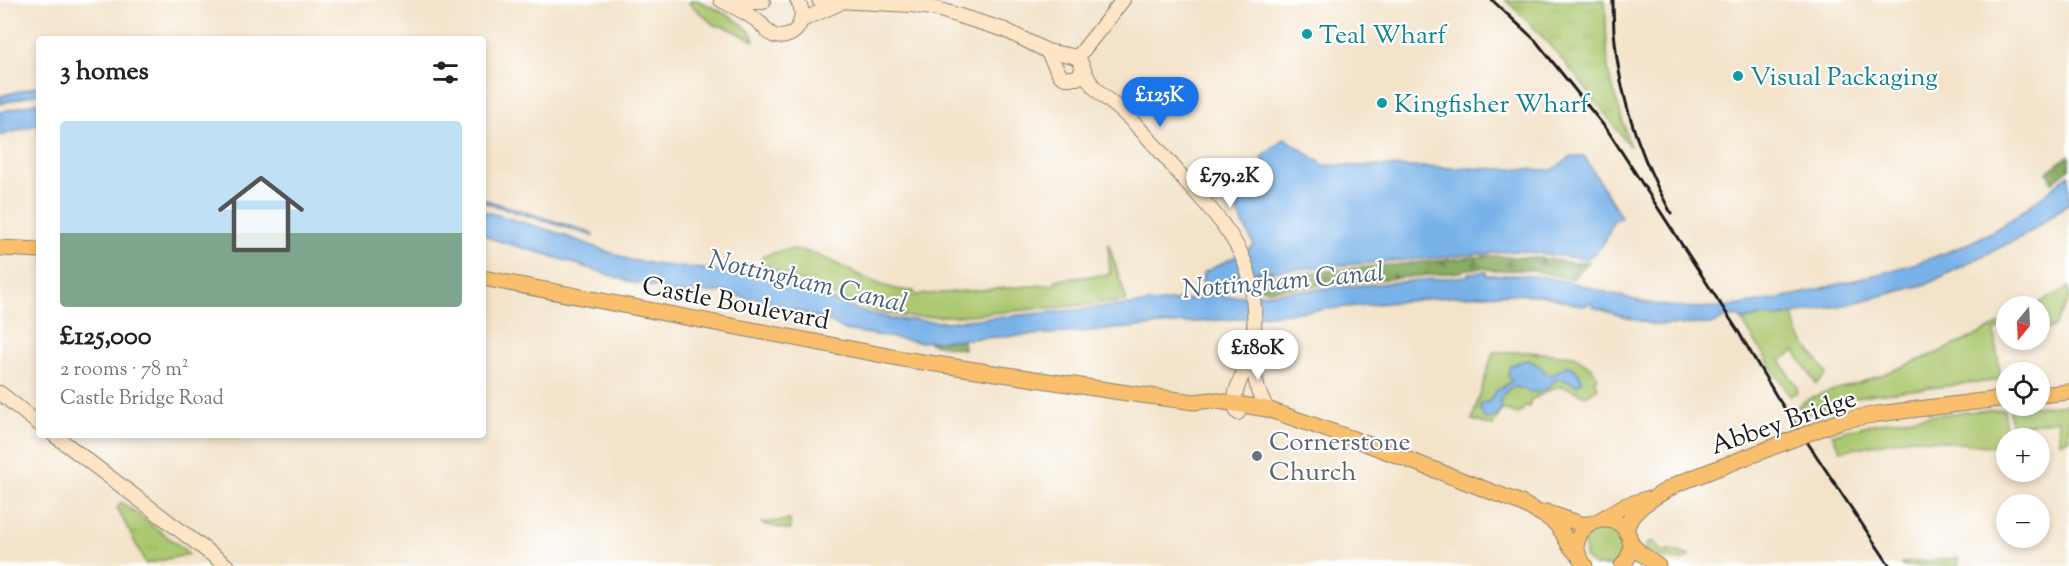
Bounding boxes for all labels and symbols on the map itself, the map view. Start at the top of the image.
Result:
place label: Teal Wharf [1319,18,1447,55]
marker: Teal Wharf [1300,27,1314,41]
place label: Visual Packaging [1750,60,1938,97]
marker: Visual Packaging [1731,69,1745,83]
pin: £125K [1118,77,1202,128]
place label: Kingfisher Wharf [1394,87,1590,124]
marker: Kingfisher Wharf [1375,96,1389,110]
pin: £79.2K [1181,158,1279,209]
water label: Nottingham Canal [704,242,911,325]
water label: Nottingham Canal [1180,254,1386,311]
street label: Castle Boulevard [639,268,833,341]
north arrow [1996,296,2050,350]
pin: £180K [1216,330,1300,381]
street label: Abbey Bridge [1706,381,1862,466]
place label: Cornerstone Church [1269,425,1411,492]
marker: Cornerstone Church [1250,449,1264,463]

